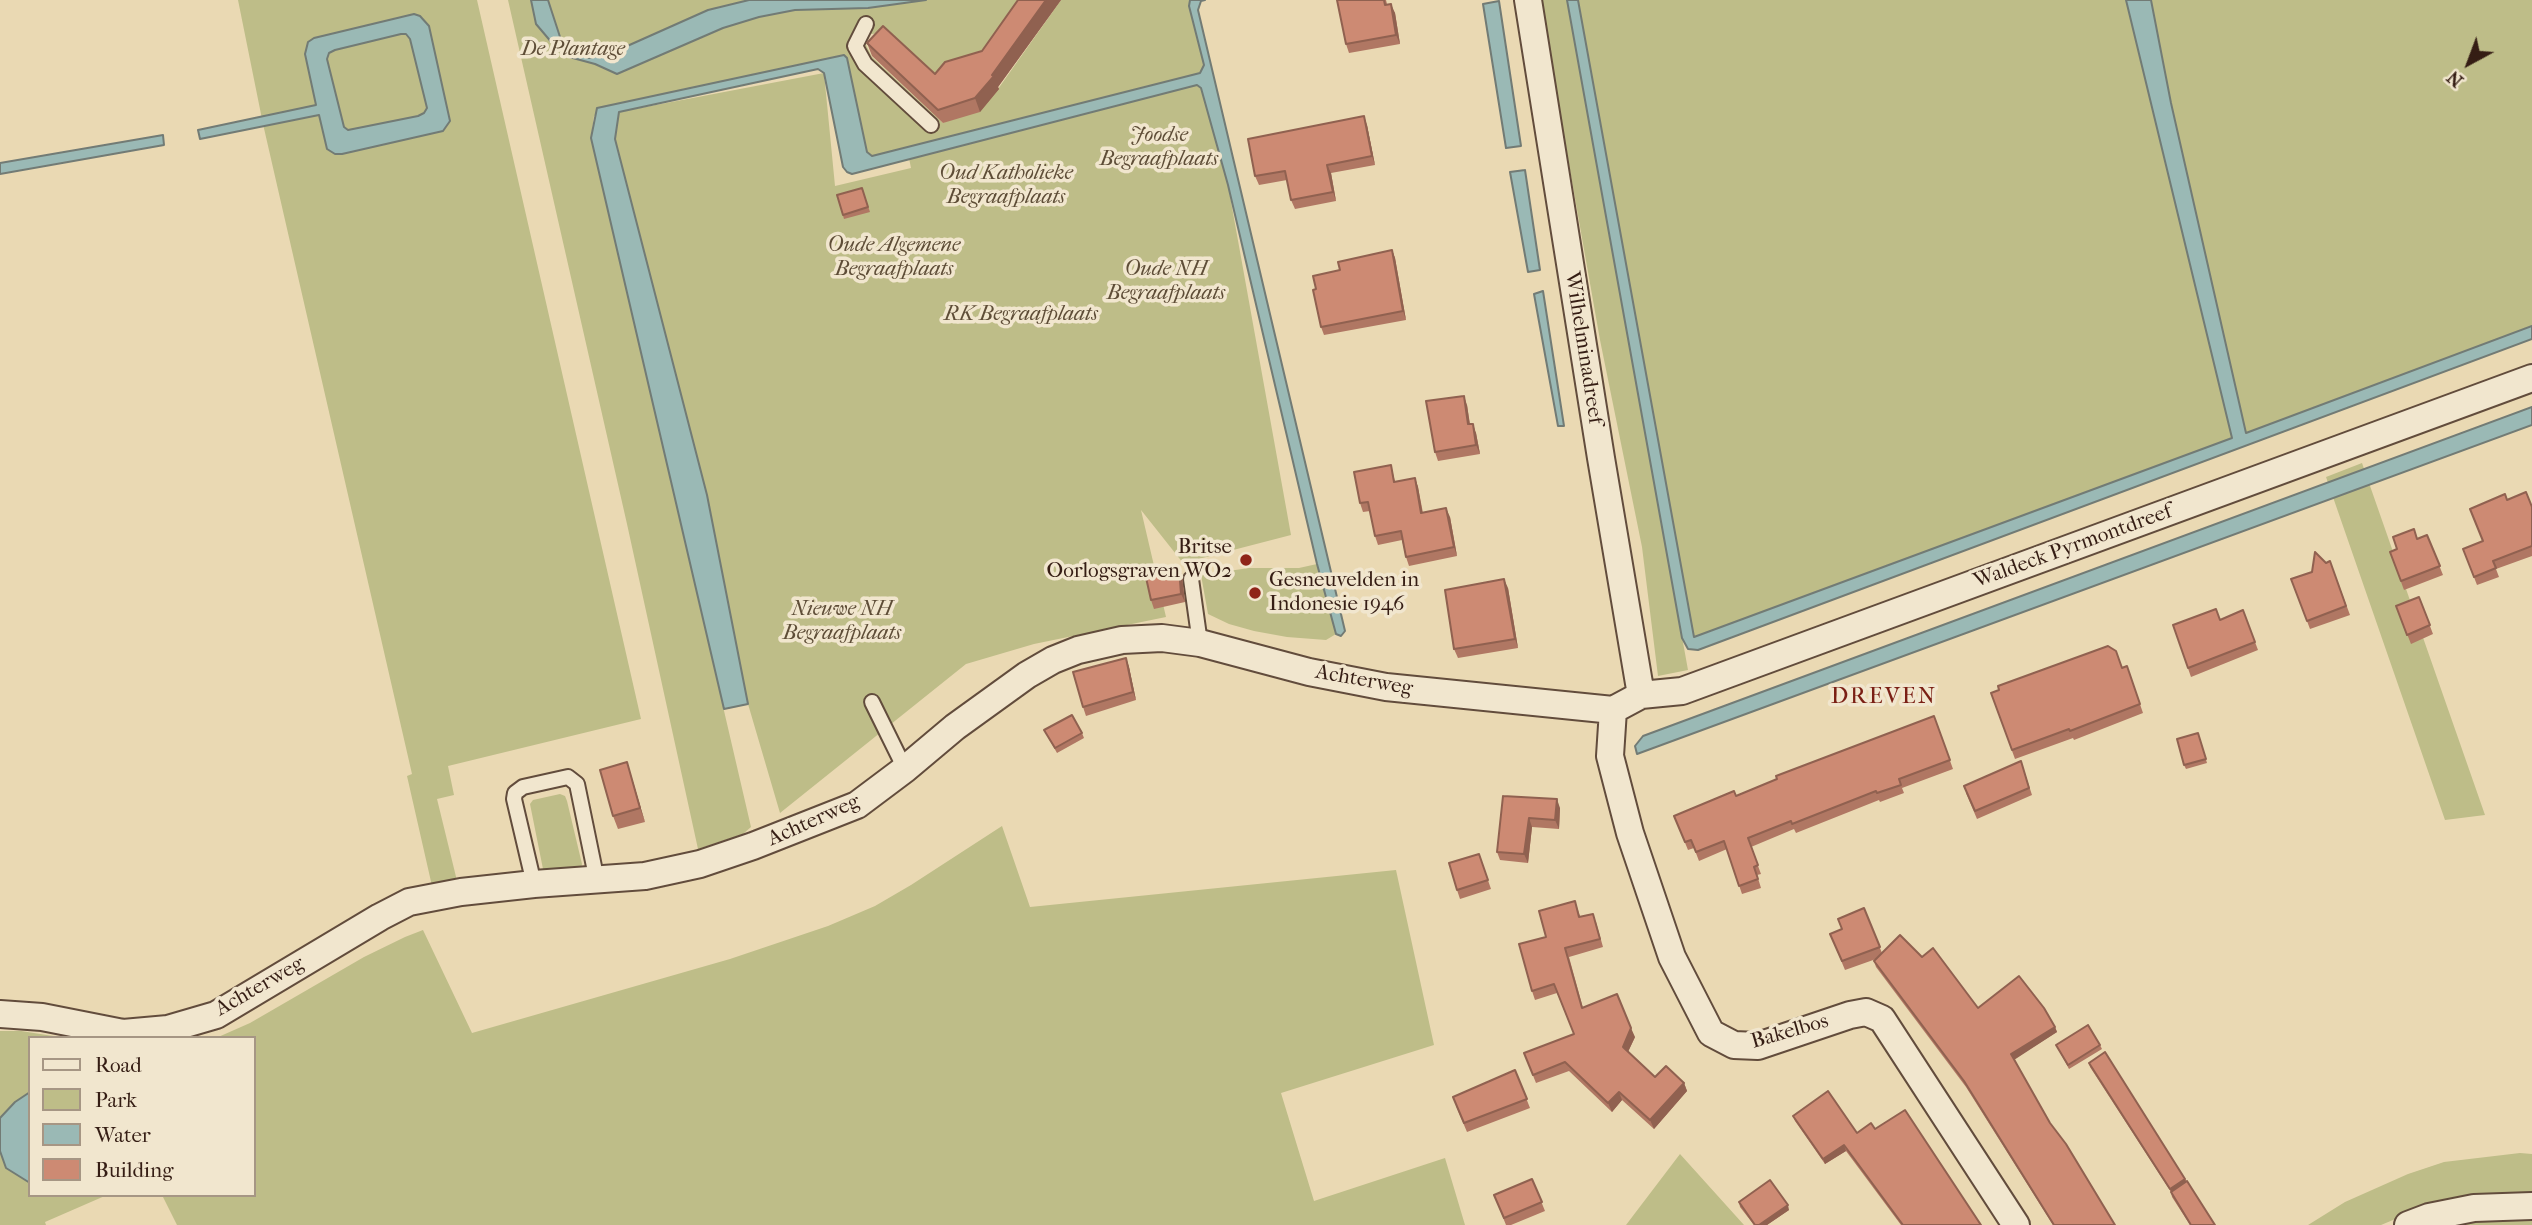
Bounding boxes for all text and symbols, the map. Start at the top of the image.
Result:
north arrow [2434,28,2504,98]
park label: De Plantage [521,37,625,63]
text: N [2443,66,2468,92]
park label: Joodse Begraafplaats [1100,123,1218,173]
park label: Oud Katholieke Begraafplaats [939,161,1073,211]
park label: Oude Algemene Begraafplaats [828,233,960,283]
park label: Oude NH Begraafplaats [1107,257,1225,307]
street label: Wilhelminadreef [1559,270,1607,426]
park label: RK Begraafplaats [944,302,1098,328]
street label: Waldeck Pyrmontdreef [1970,499,2176,595]
place label: Britse Oorlogsgraven WO2 [1047,535,1232,585]
marker: Britse Oorlogsgraven WO2 [1238,552,1254,568]
place label: Gesneuvelden in Indonesie 1946 [1269,568,1419,618]
marker: Gesneuvelden in Indonesie 1946 [1247,585,1263,601]
park label: Nieuwe NH Begraafplaats [783,597,901,647]
street label: Achterweg [1313,660,1415,702]
district label: DREVEN [1831,683,1937,711]
street label: Achterweg [764,790,864,852]
street label: Achterweg [211,952,309,1022]
street label: Bakelbos [1748,1009,1832,1055]
legend [28,1036,256,1197]
text: Road [95,1053,142,1077]
text: Park [95,1088,137,1112]
text: Water [95,1123,151,1147]
text: Building [95,1158,173,1182]

